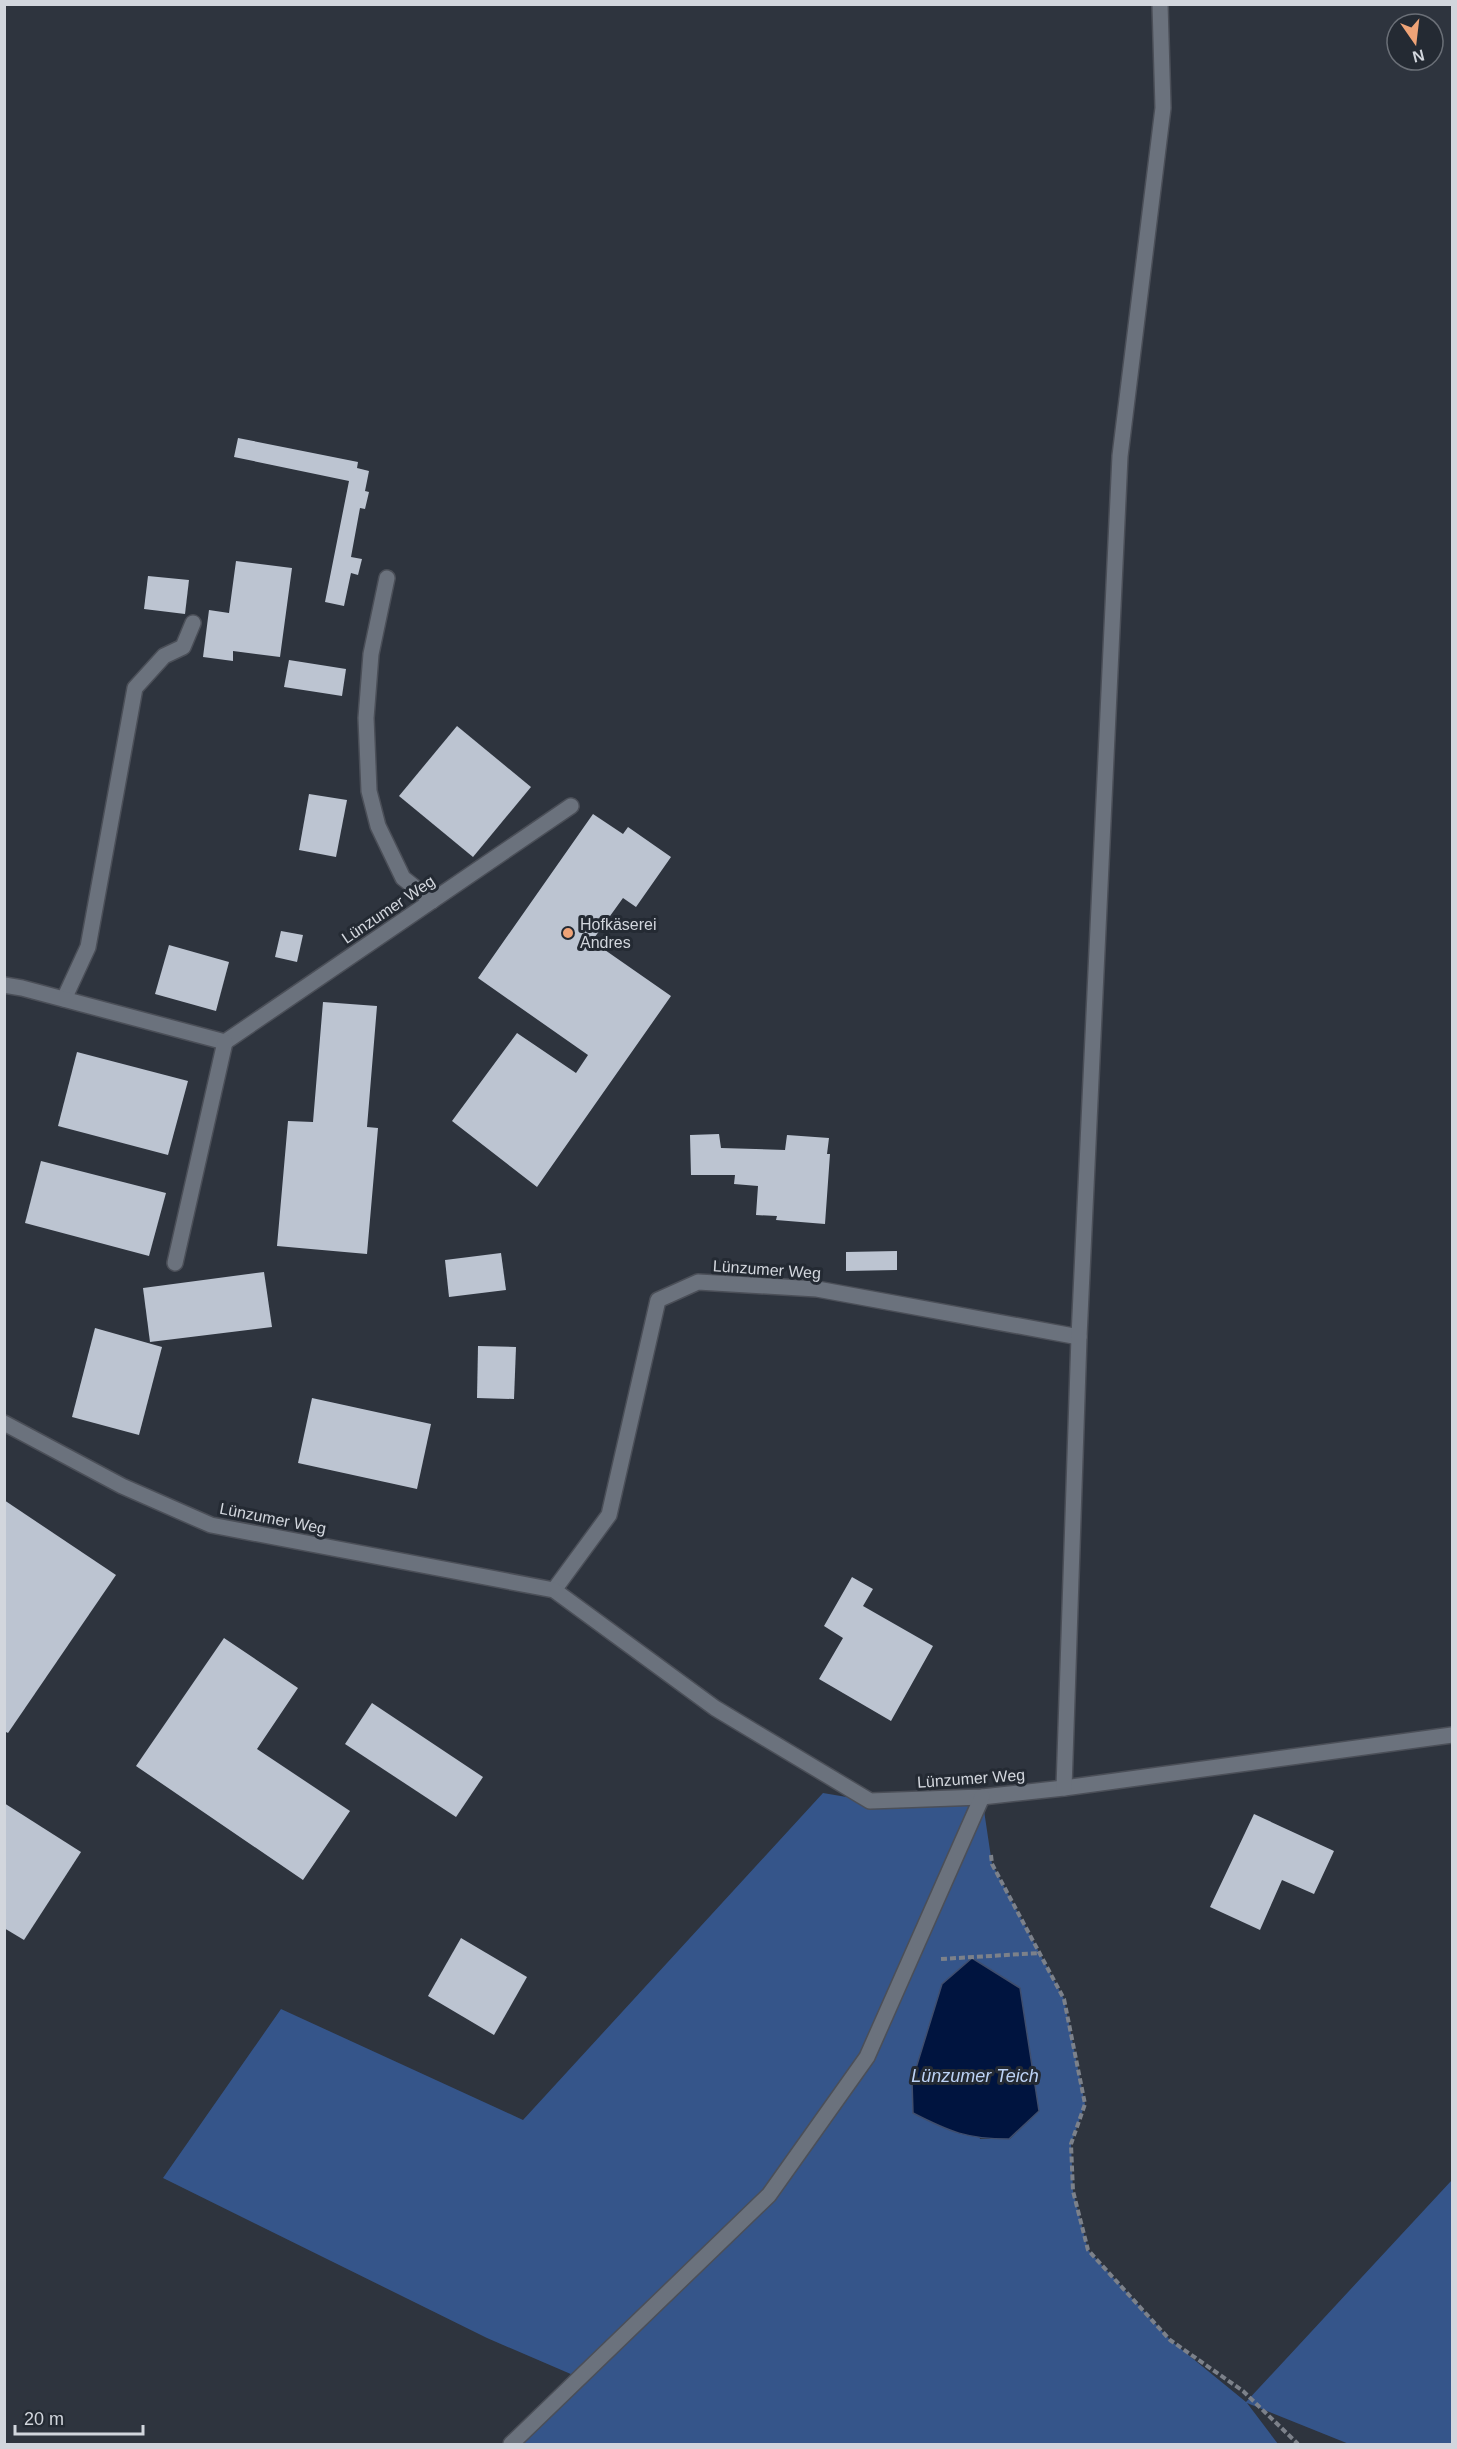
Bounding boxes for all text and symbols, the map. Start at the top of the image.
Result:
north arrow [1385,12,1445,72]
text: N [1411,46,1426,66]
street label: Lünzumer Weg [339,872,438,947]
place label: Hofkäserei Andres [580,916,656,951]
marker: Hofkäserei Andres [561,926,575,940]
street label: Lünzumer Weg [712,1257,822,1282]
street label: Lünzumer Weg [218,1500,328,1537]
street label: Lünzumer Weg [916,1766,1026,1791]
water label: Lünzumer Teich [911,2066,1039,2086]
scale bar [15,2398,142,2436]
text: 20 m [24,2409,64,2429]

